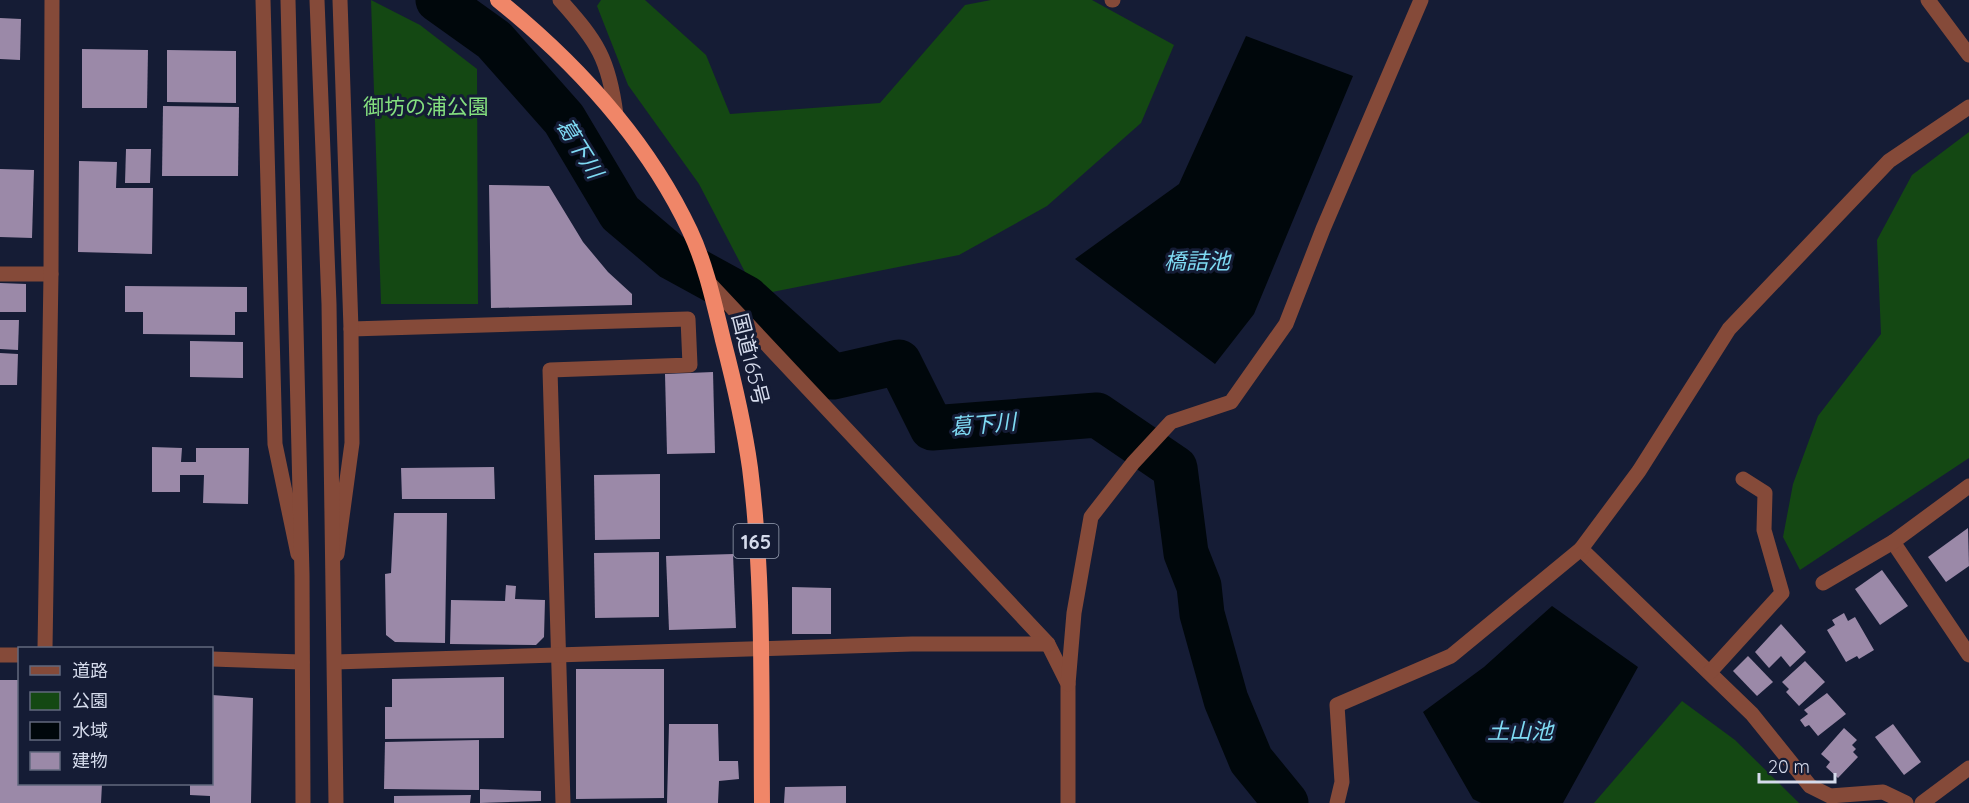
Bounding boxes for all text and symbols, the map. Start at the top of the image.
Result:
park label: 御坊の浦公園 [363,93,489,119]
water label: 葛下川 [551,113,610,185]
water label: 橋詰池 [1164,247,1232,275]
street label: 国道165号 [727,310,775,408]
water label: 葛下川 [949,407,1019,441]
road number: 165 [734,524,778,558]
legend [18,647,213,785]
text: 道路 [72,659,108,682]
text: 公園 [72,689,108,712]
water label: 土山池 [1487,717,1555,745]
text: 水域 [72,719,108,742]
scale bar [1759,746,1836,784]
text: 建物 [72,749,108,772]
text: 20 m [1768,755,1810,778]

